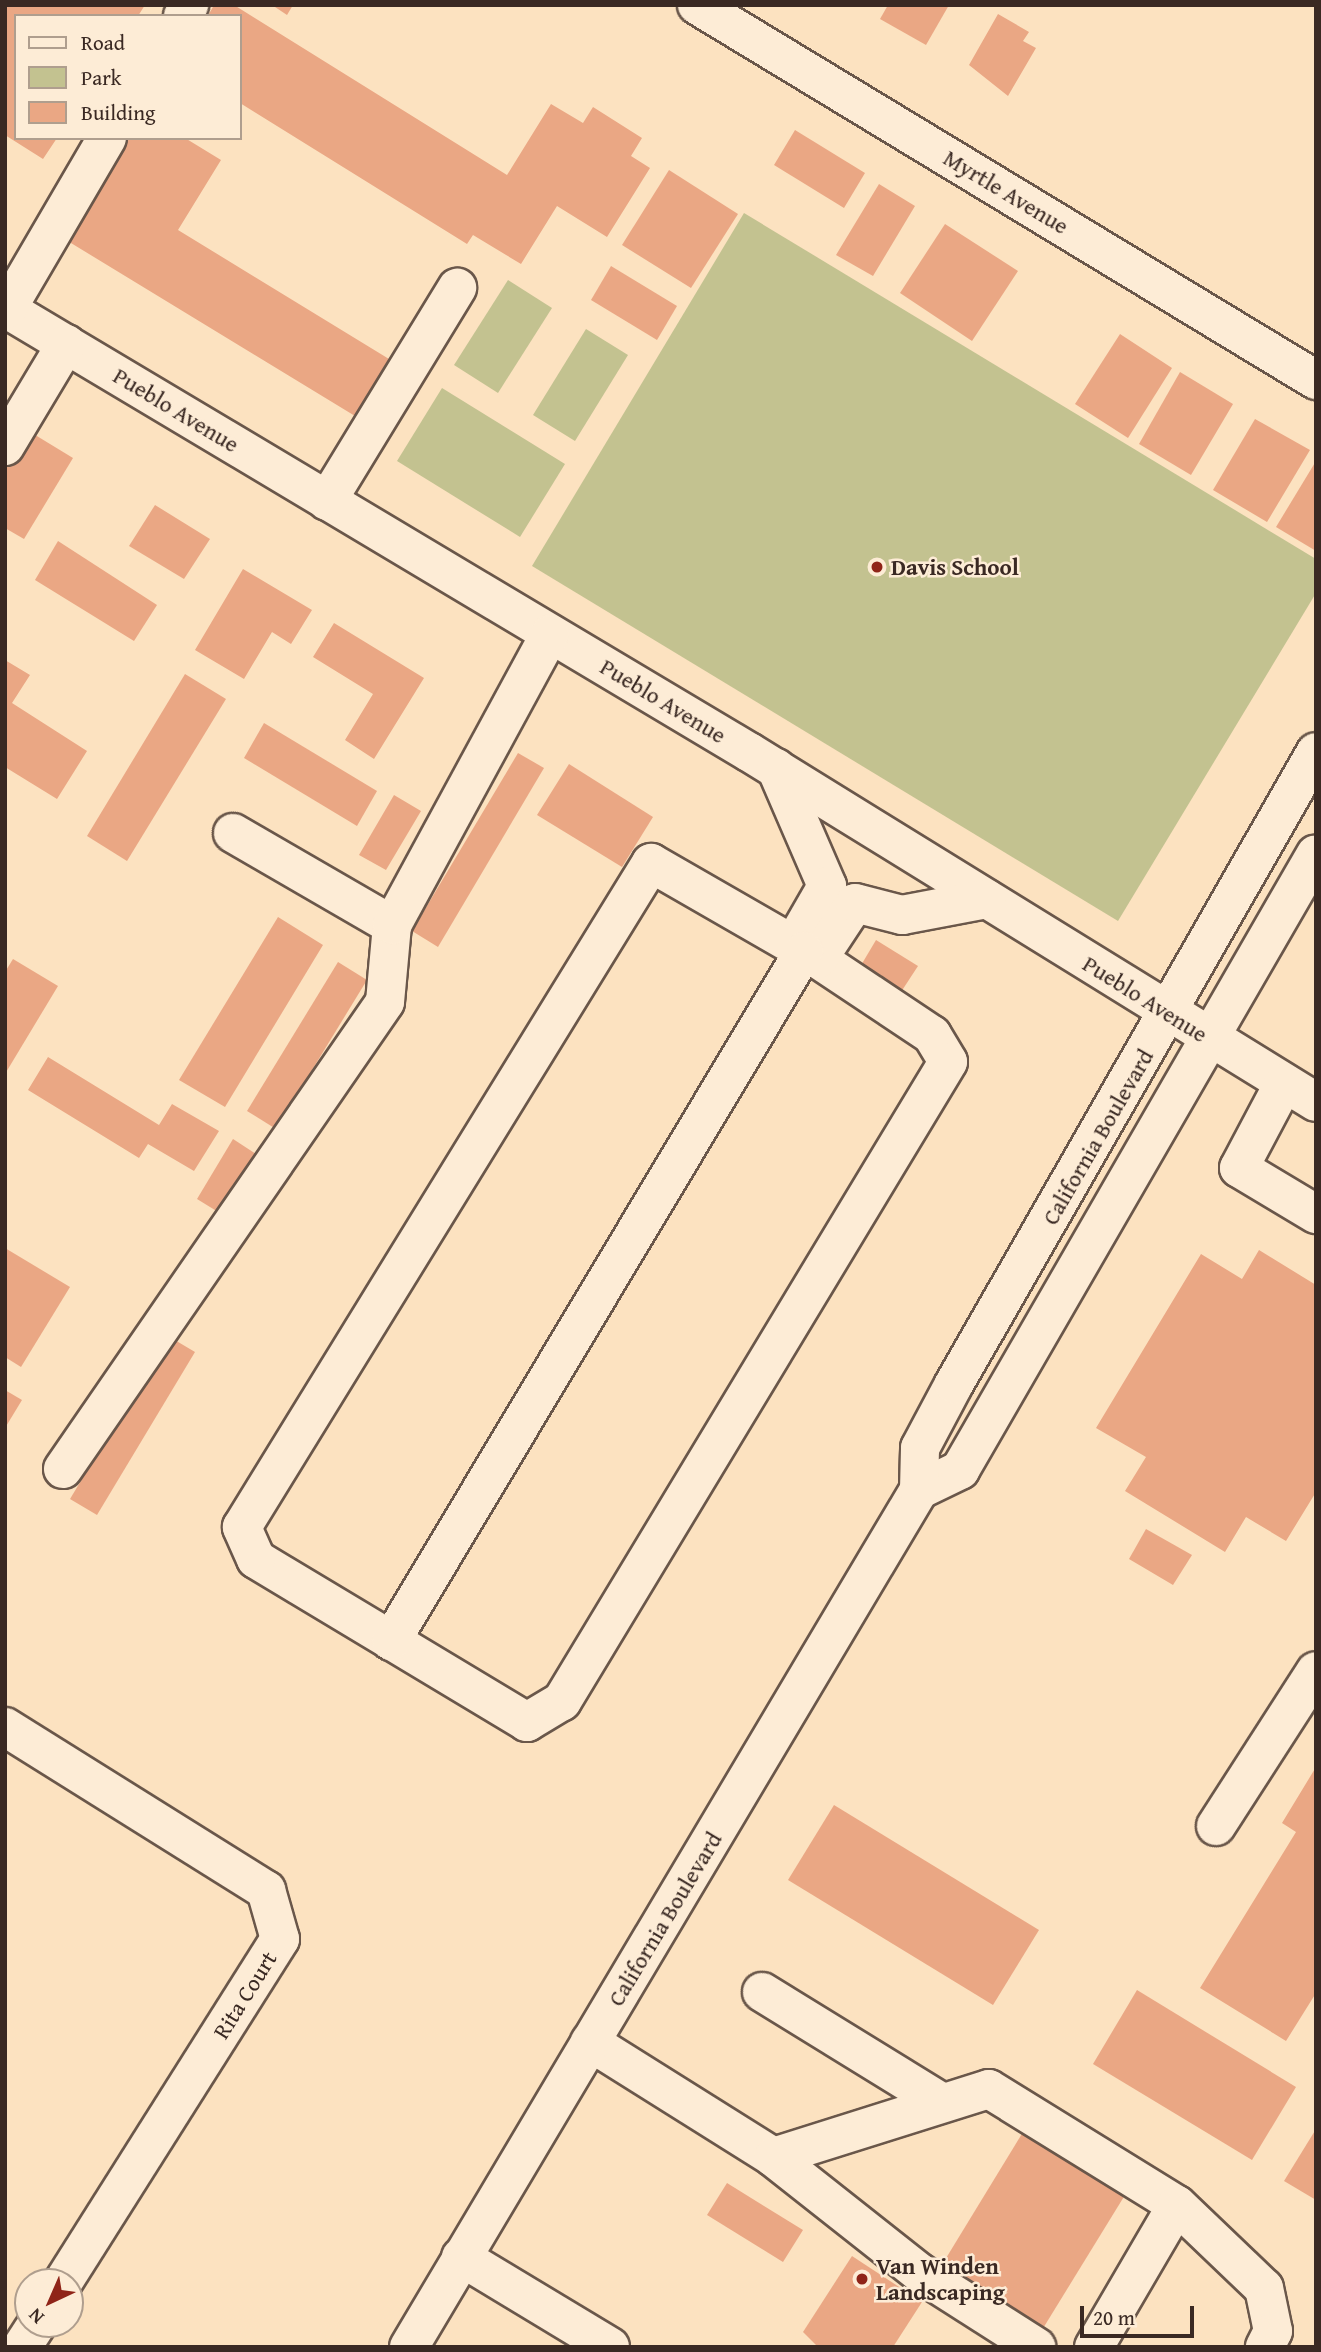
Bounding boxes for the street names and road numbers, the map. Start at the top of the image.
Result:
street label: Myrtle Avenue [939,144,1073,240]
street label: Pueblo Avenue [108,362,244,458]
street label: Pueblo Avenue [595,653,731,749]
street label: Pueblo Avenue [1078,950,1212,1048]
street label: California Boulevard [1037,1044,1159,1230]
street label: California Boulevard [602,1827,728,2011]
street label: Rita Court [207,1946,283,2044]

